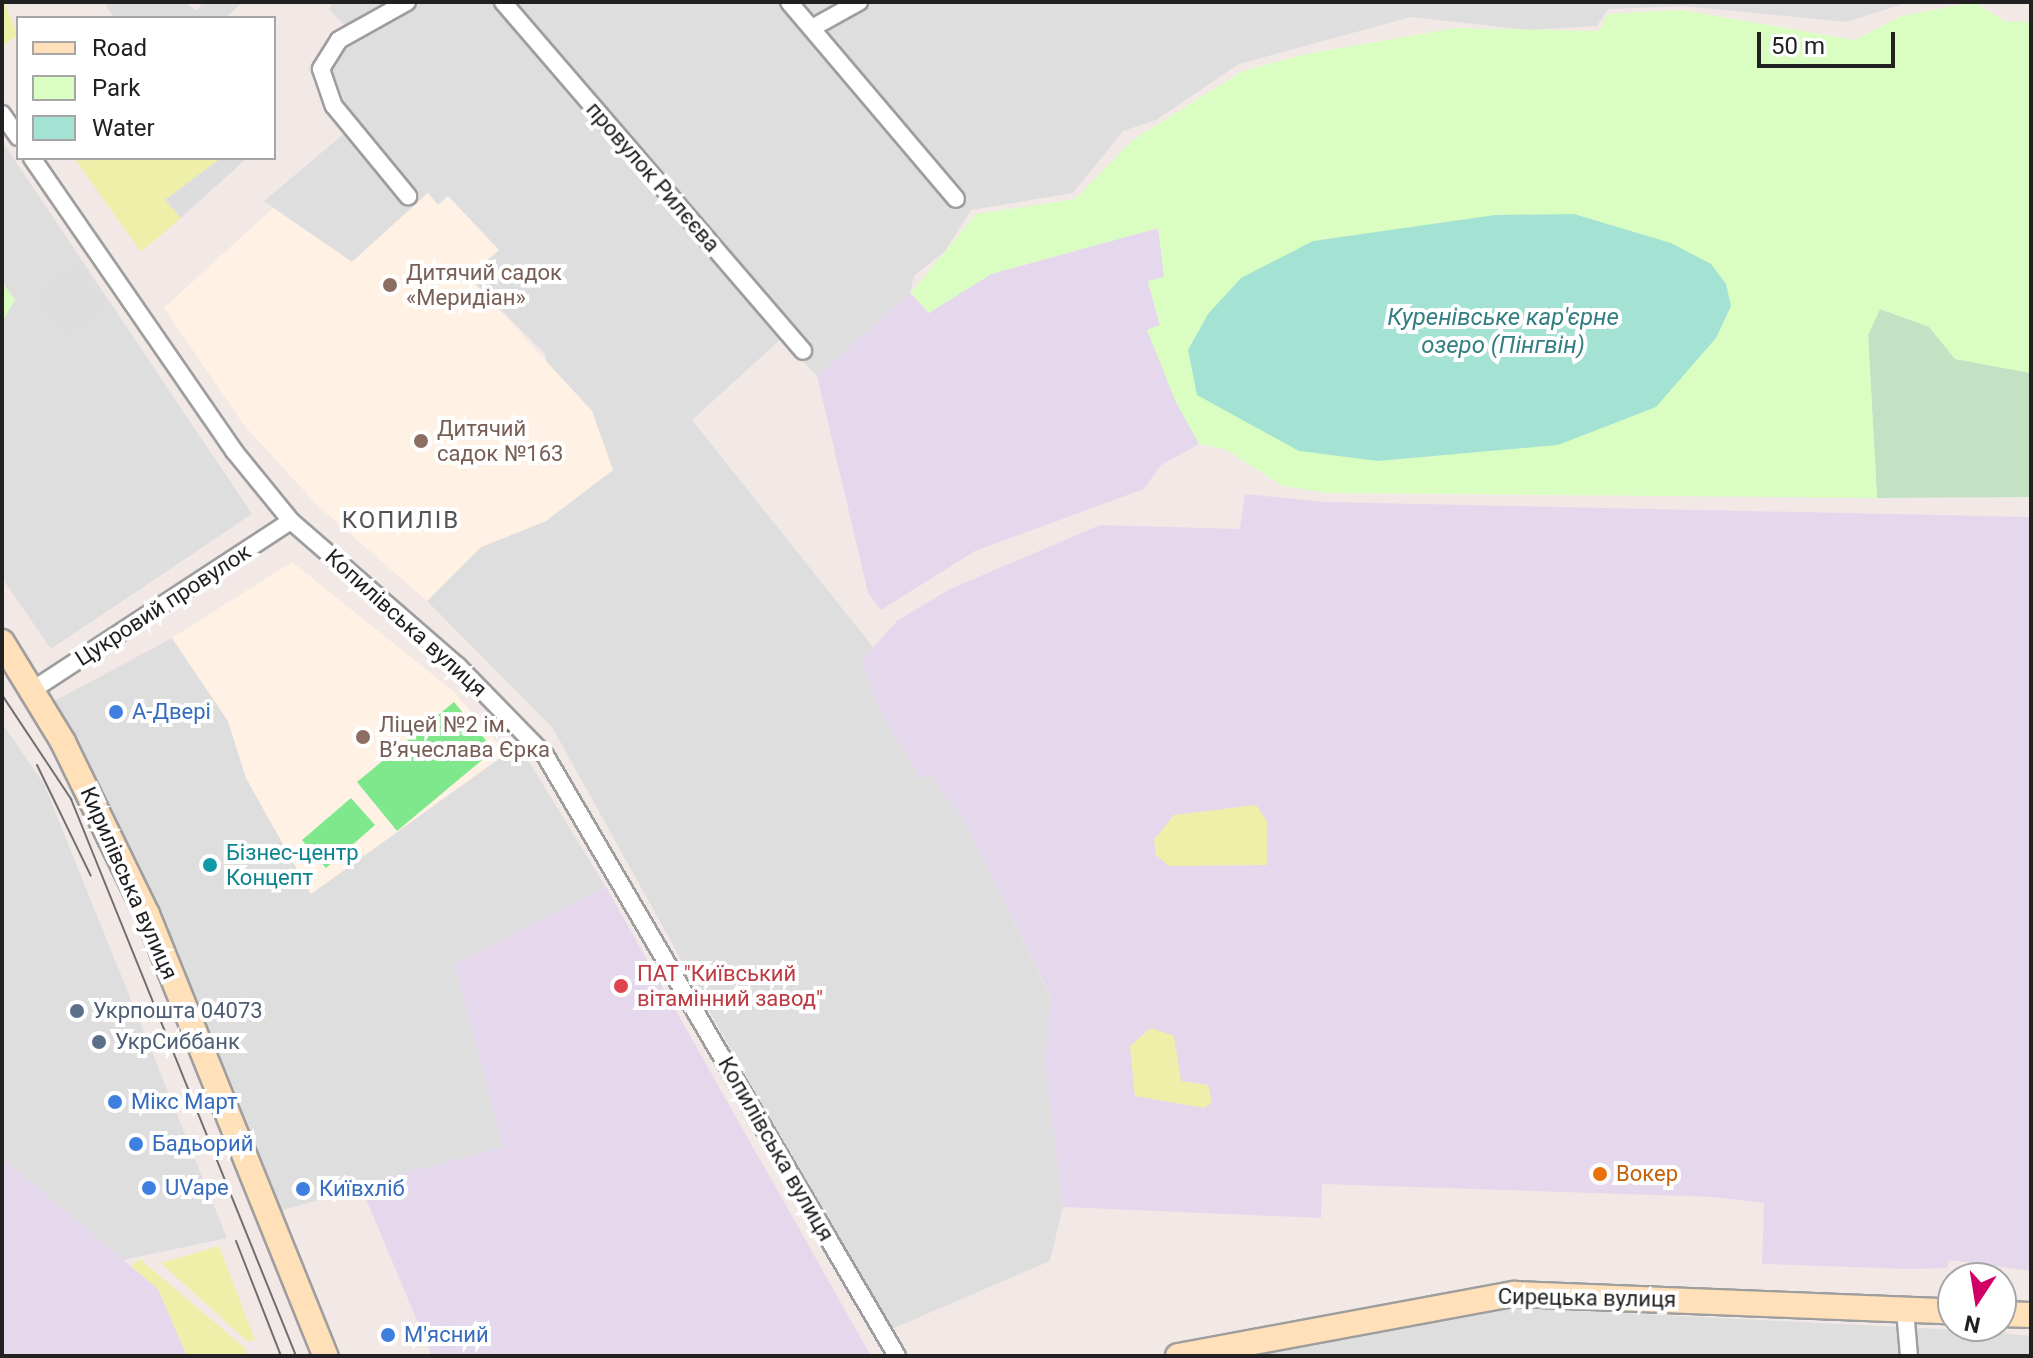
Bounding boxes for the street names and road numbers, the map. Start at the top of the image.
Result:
street label: провулок Рилєєва [581,97,725,257]
street label: Цукровий провулок [70,538,256,672]
street label: Копилівська вулиця [320,543,492,703]
street label: Кирилівська вулиця [75,783,183,983]
street label: Копилівська вулиця [712,1052,840,1246]
street label: Сирецька вулиця [1498,1283,1676,1313]

